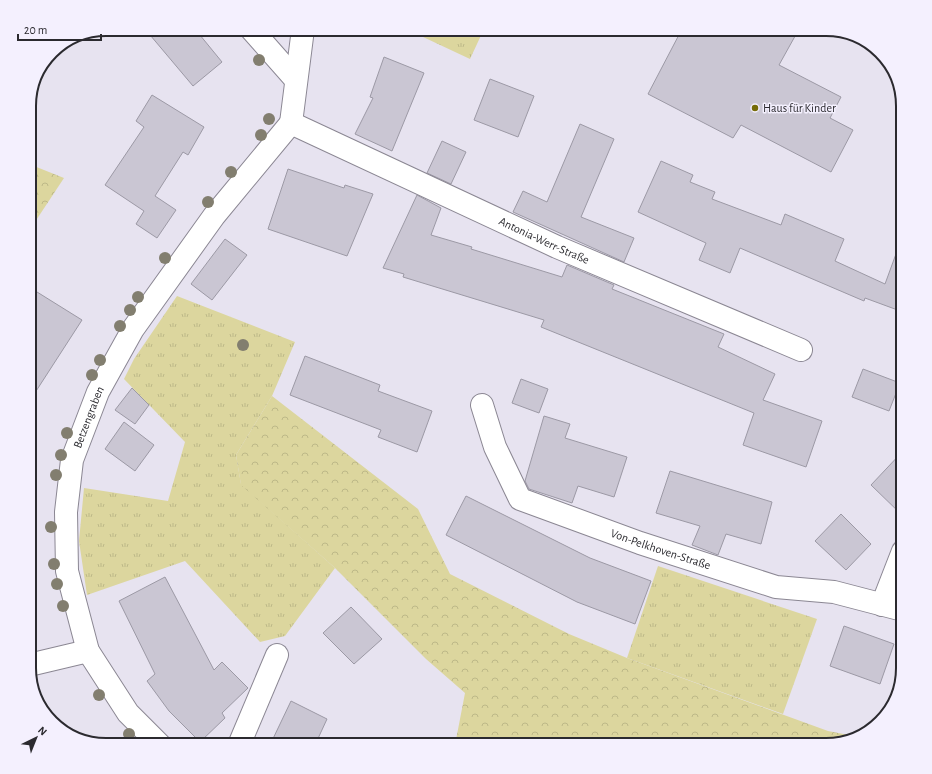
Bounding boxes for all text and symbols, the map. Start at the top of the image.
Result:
scale bar [18,16,101,42]
text: 20 m [24,24,47,36]
place label: Haus für Kinder [763,102,836,114]
marker: Haus für Kinder [750,103,760,113]
street label: Antonia-Werr-Straße [497,215,591,266]
street label: Betzengraben [71,384,106,450]
street label: Von-Pelkhoven-Straße [609,527,712,571]
north arrow [16,718,56,758]
text: N [36,724,49,738]

